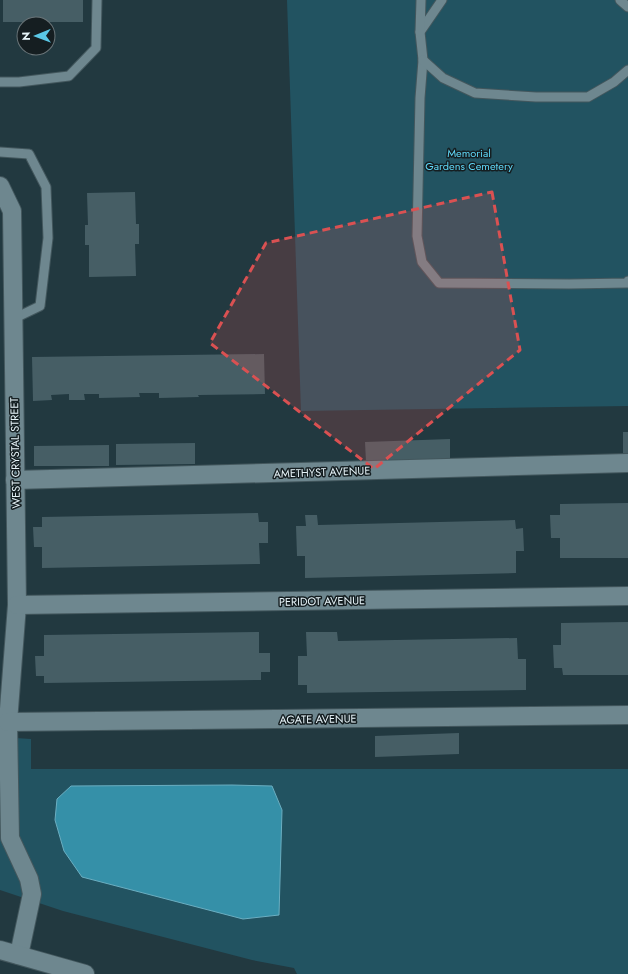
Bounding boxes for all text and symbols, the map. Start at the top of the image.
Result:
north arrow [16,16,56,56]
text: N [18,32,34,41]
park label: Memorial Gardens Cemetery [425,145,513,174]
street label: WEST CRYSTAL STREET [6,397,24,509]
street label: AMETHYST AVENUE [273,462,371,482]
street label: PERIDOT AVENUE [279,592,365,610]
street label: AGATE AVENUE [279,710,357,728]

